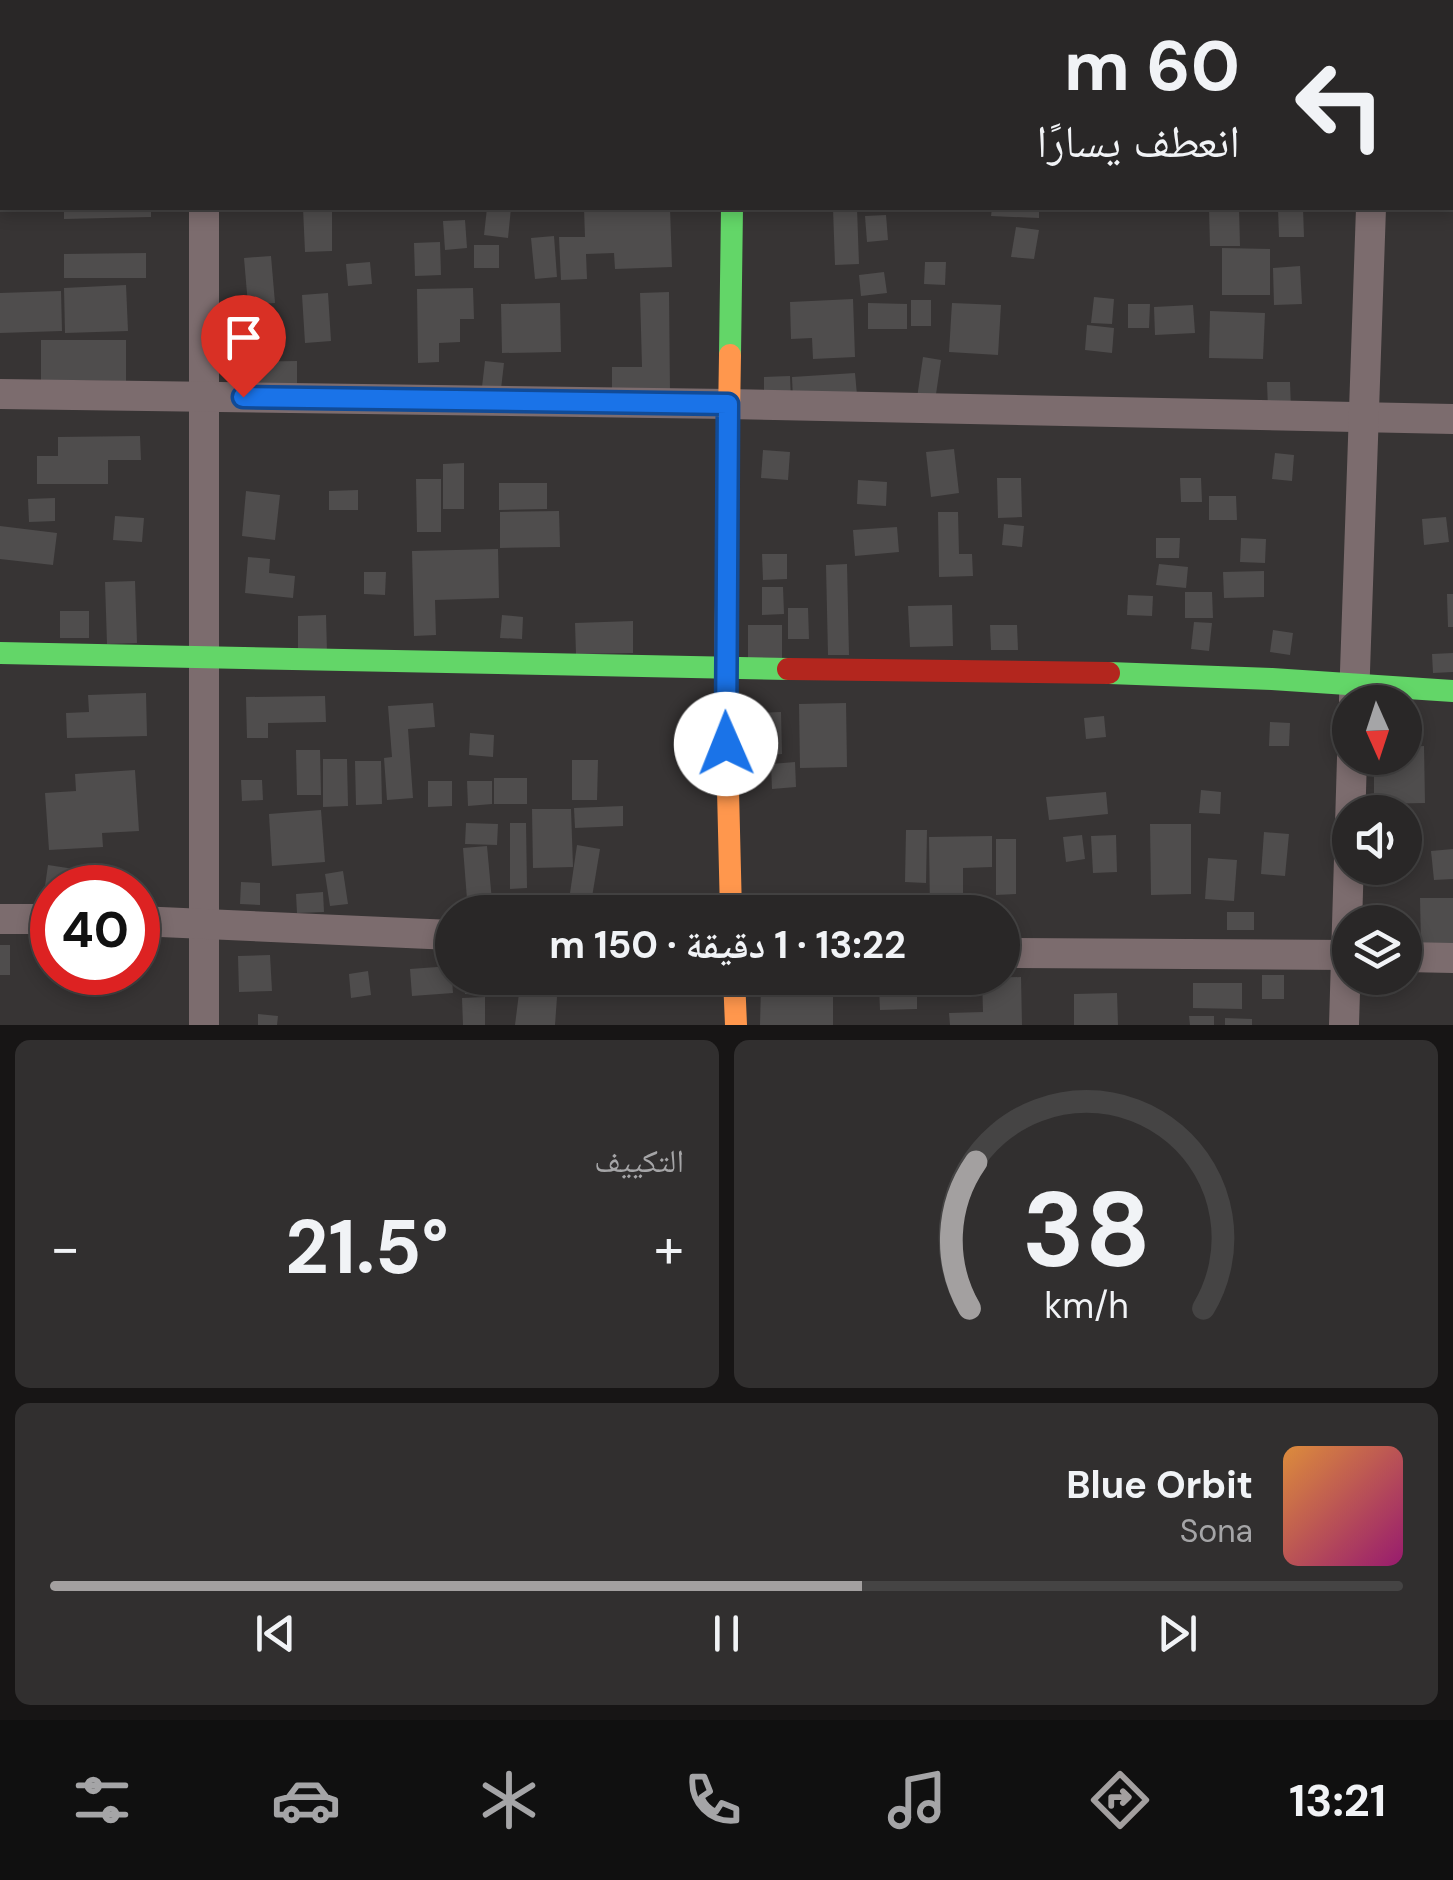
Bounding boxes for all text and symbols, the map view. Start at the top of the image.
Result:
text: 60 m [1064,21,1240,112]
icon: left [1275,40,1405,170]
text: انعطف يسارًا [1037,112,1240,171]
pin [201,295,286,398]
icon: arrive [216,310,271,365]
north arrow [1332,685,1422,775]
map controls [1332,685,1422,995]
position arrow [674,692,778,796]
button: sound [1332,795,1422,885]
speed limit sign: 40 [30,865,160,995]
button: layers [1332,905,1422,995]
text: 13:22 · 1 دقيقة · 150 m [549,920,906,970]
text: التكييف [594,1140,684,1182]
text: 38 [1022,1163,1150,1298]
text: 21.5° [285,1199,449,1296]
text: − [50,1212,80,1284]
text: + [654,1212,684,1284]
text: km/h [1044,1283,1128,1329]
text: Blue Orbit [1066,1460,1253,1510]
text: Sona [1180,1510,1253,1552]
icon: previous [248,1606,303,1661]
icon: pause [699,1606,754,1661]
icon: next [1150,1606,1205,1661]
icon: filters [67,1765,137,1835]
icon: car [271,1765,341,1835]
icon: climate [474,1765,544,1835]
icon: phone [678,1765,748,1835]
icon: music [882,1765,952,1835]
icon: directions [1085,1765,1155,1835]
text: 13:21 [1289,1771,1386,1830]

